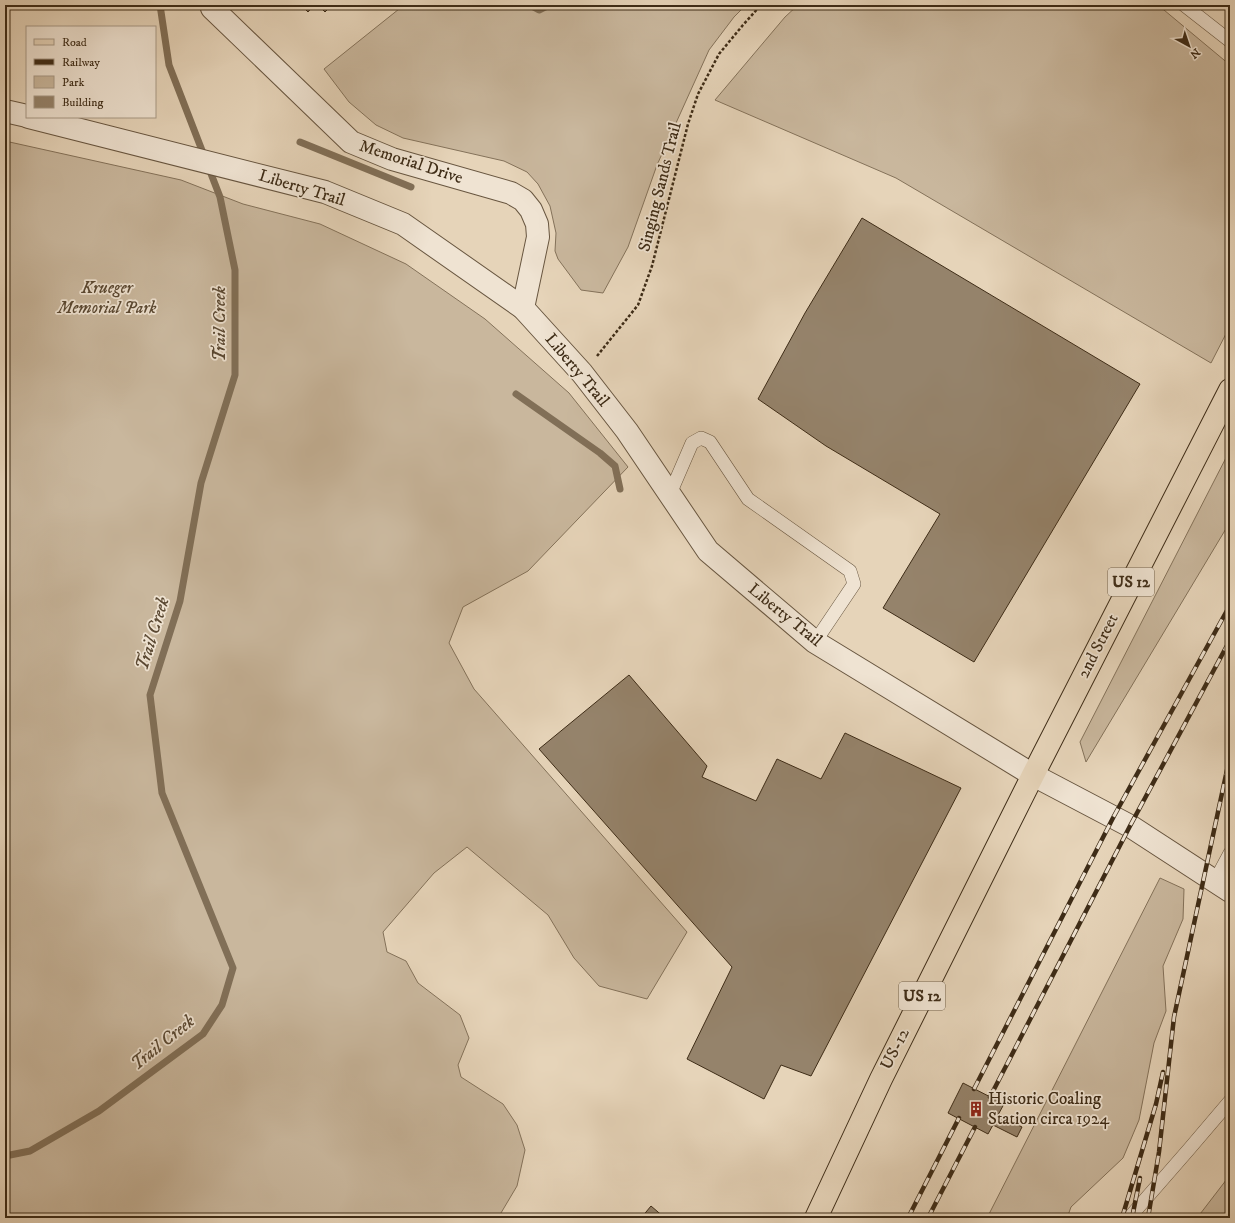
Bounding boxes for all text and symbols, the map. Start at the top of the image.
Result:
legend [26,26,156,118]
north arrow [1169,26,1209,66]
text: Road [62,35,87,50]
text: N [1187,45,1203,61]
text: Railway [62,55,100,70]
text: Park [62,75,84,90]
text: Building [62,95,103,110]
street label: Singing Sands Trail [633,120,687,254]
street label: Memorial Drive [356,135,466,189]
street label: Liberty Trail [256,164,348,212]
park label: Krueger Memorial Park [57,277,157,319]
water label: Trail Creek [209,286,231,362]
street label: Liberty Trail [540,329,614,411]
road number: US 12 [1108,568,1154,596]
street label: Liberty Trail [743,578,827,652]
water label: Trail Creek [131,594,175,673]
street label: 2nd Street [1072,610,1124,682]
road number: US 12 [899,982,945,1010]
water label: Trail Creek [127,1010,200,1075]
street label: US-12 [875,1024,915,1073]
place label: Historic Coaling Station circa 1924 [988,1088,1110,1130]
building icon: Historic Coaling Station circa 1924 [967,1100,985,1118]

